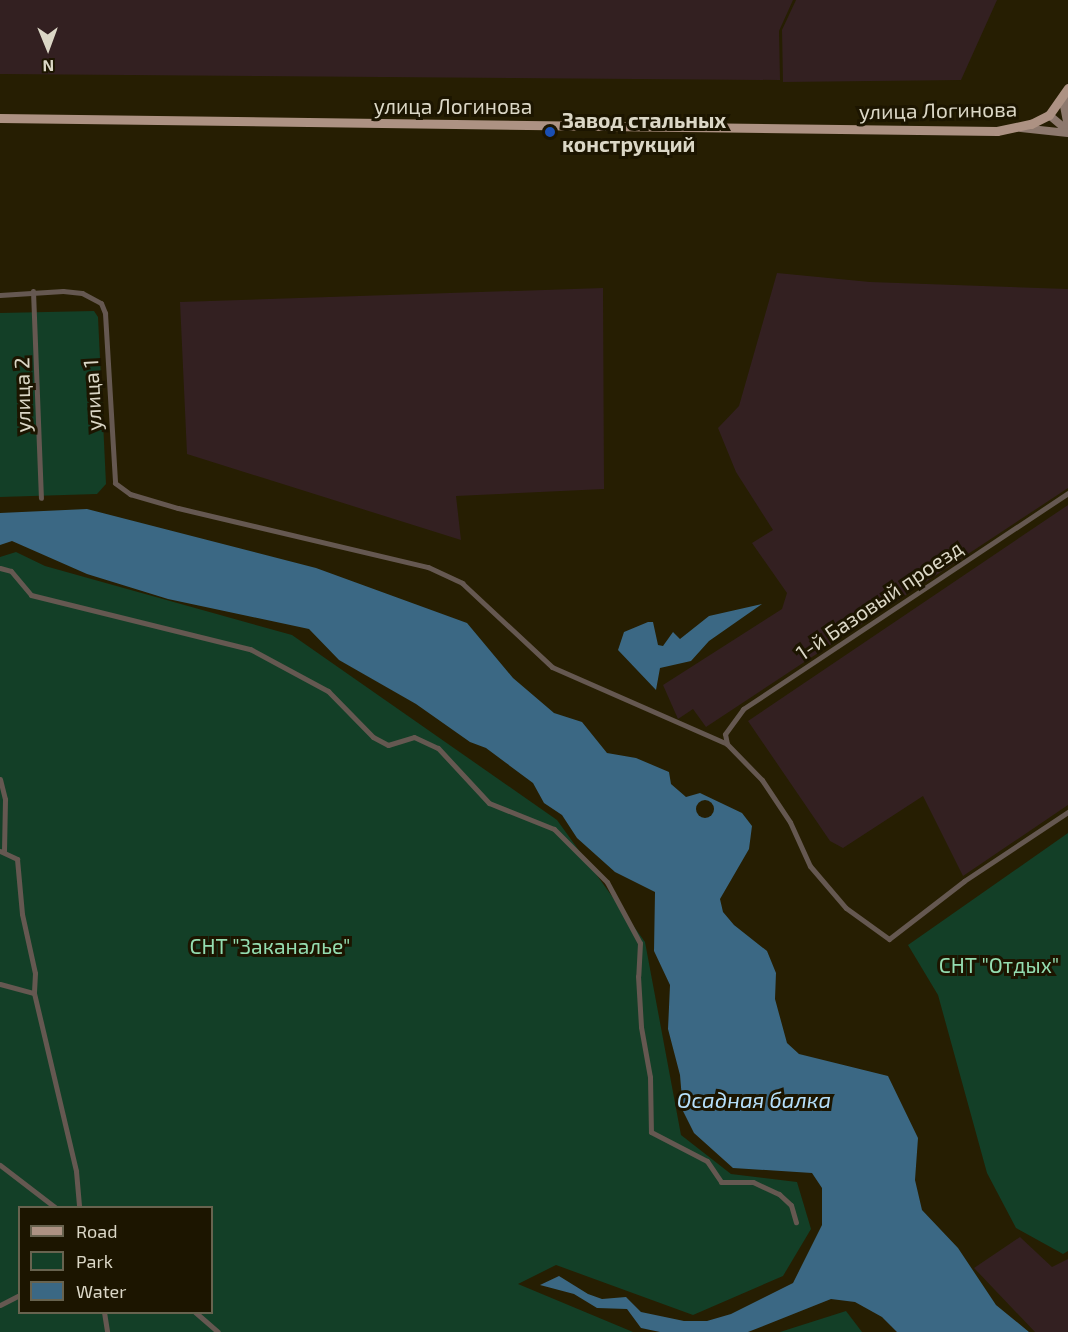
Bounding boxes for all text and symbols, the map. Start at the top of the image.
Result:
north arrow [18,18,78,78]
text: N [42,57,54,76]
street label: улица Логинова [374,93,532,119]
street label: улица Логинова [859,96,1017,124]
place label: Завод стальных конструкций [562,107,726,157]
marker: Завод стальных конструкций [543,125,557,139]
street label: улица 2 [9,357,35,433]
street label: улица 1 [78,359,106,431]
street label: 1-й Базовый проезд [791,535,967,665]
park label: СНТ "Заканалье" [189,933,351,959]
park label: СНТ "Отдых" [939,952,1059,978]
water label: Осадная балка [677,1087,831,1113]
legend [18,1206,213,1314]
text: Road [76,1220,117,1242]
text: Park [76,1250,113,1272]
text: Water [76,1280,126,1302]

